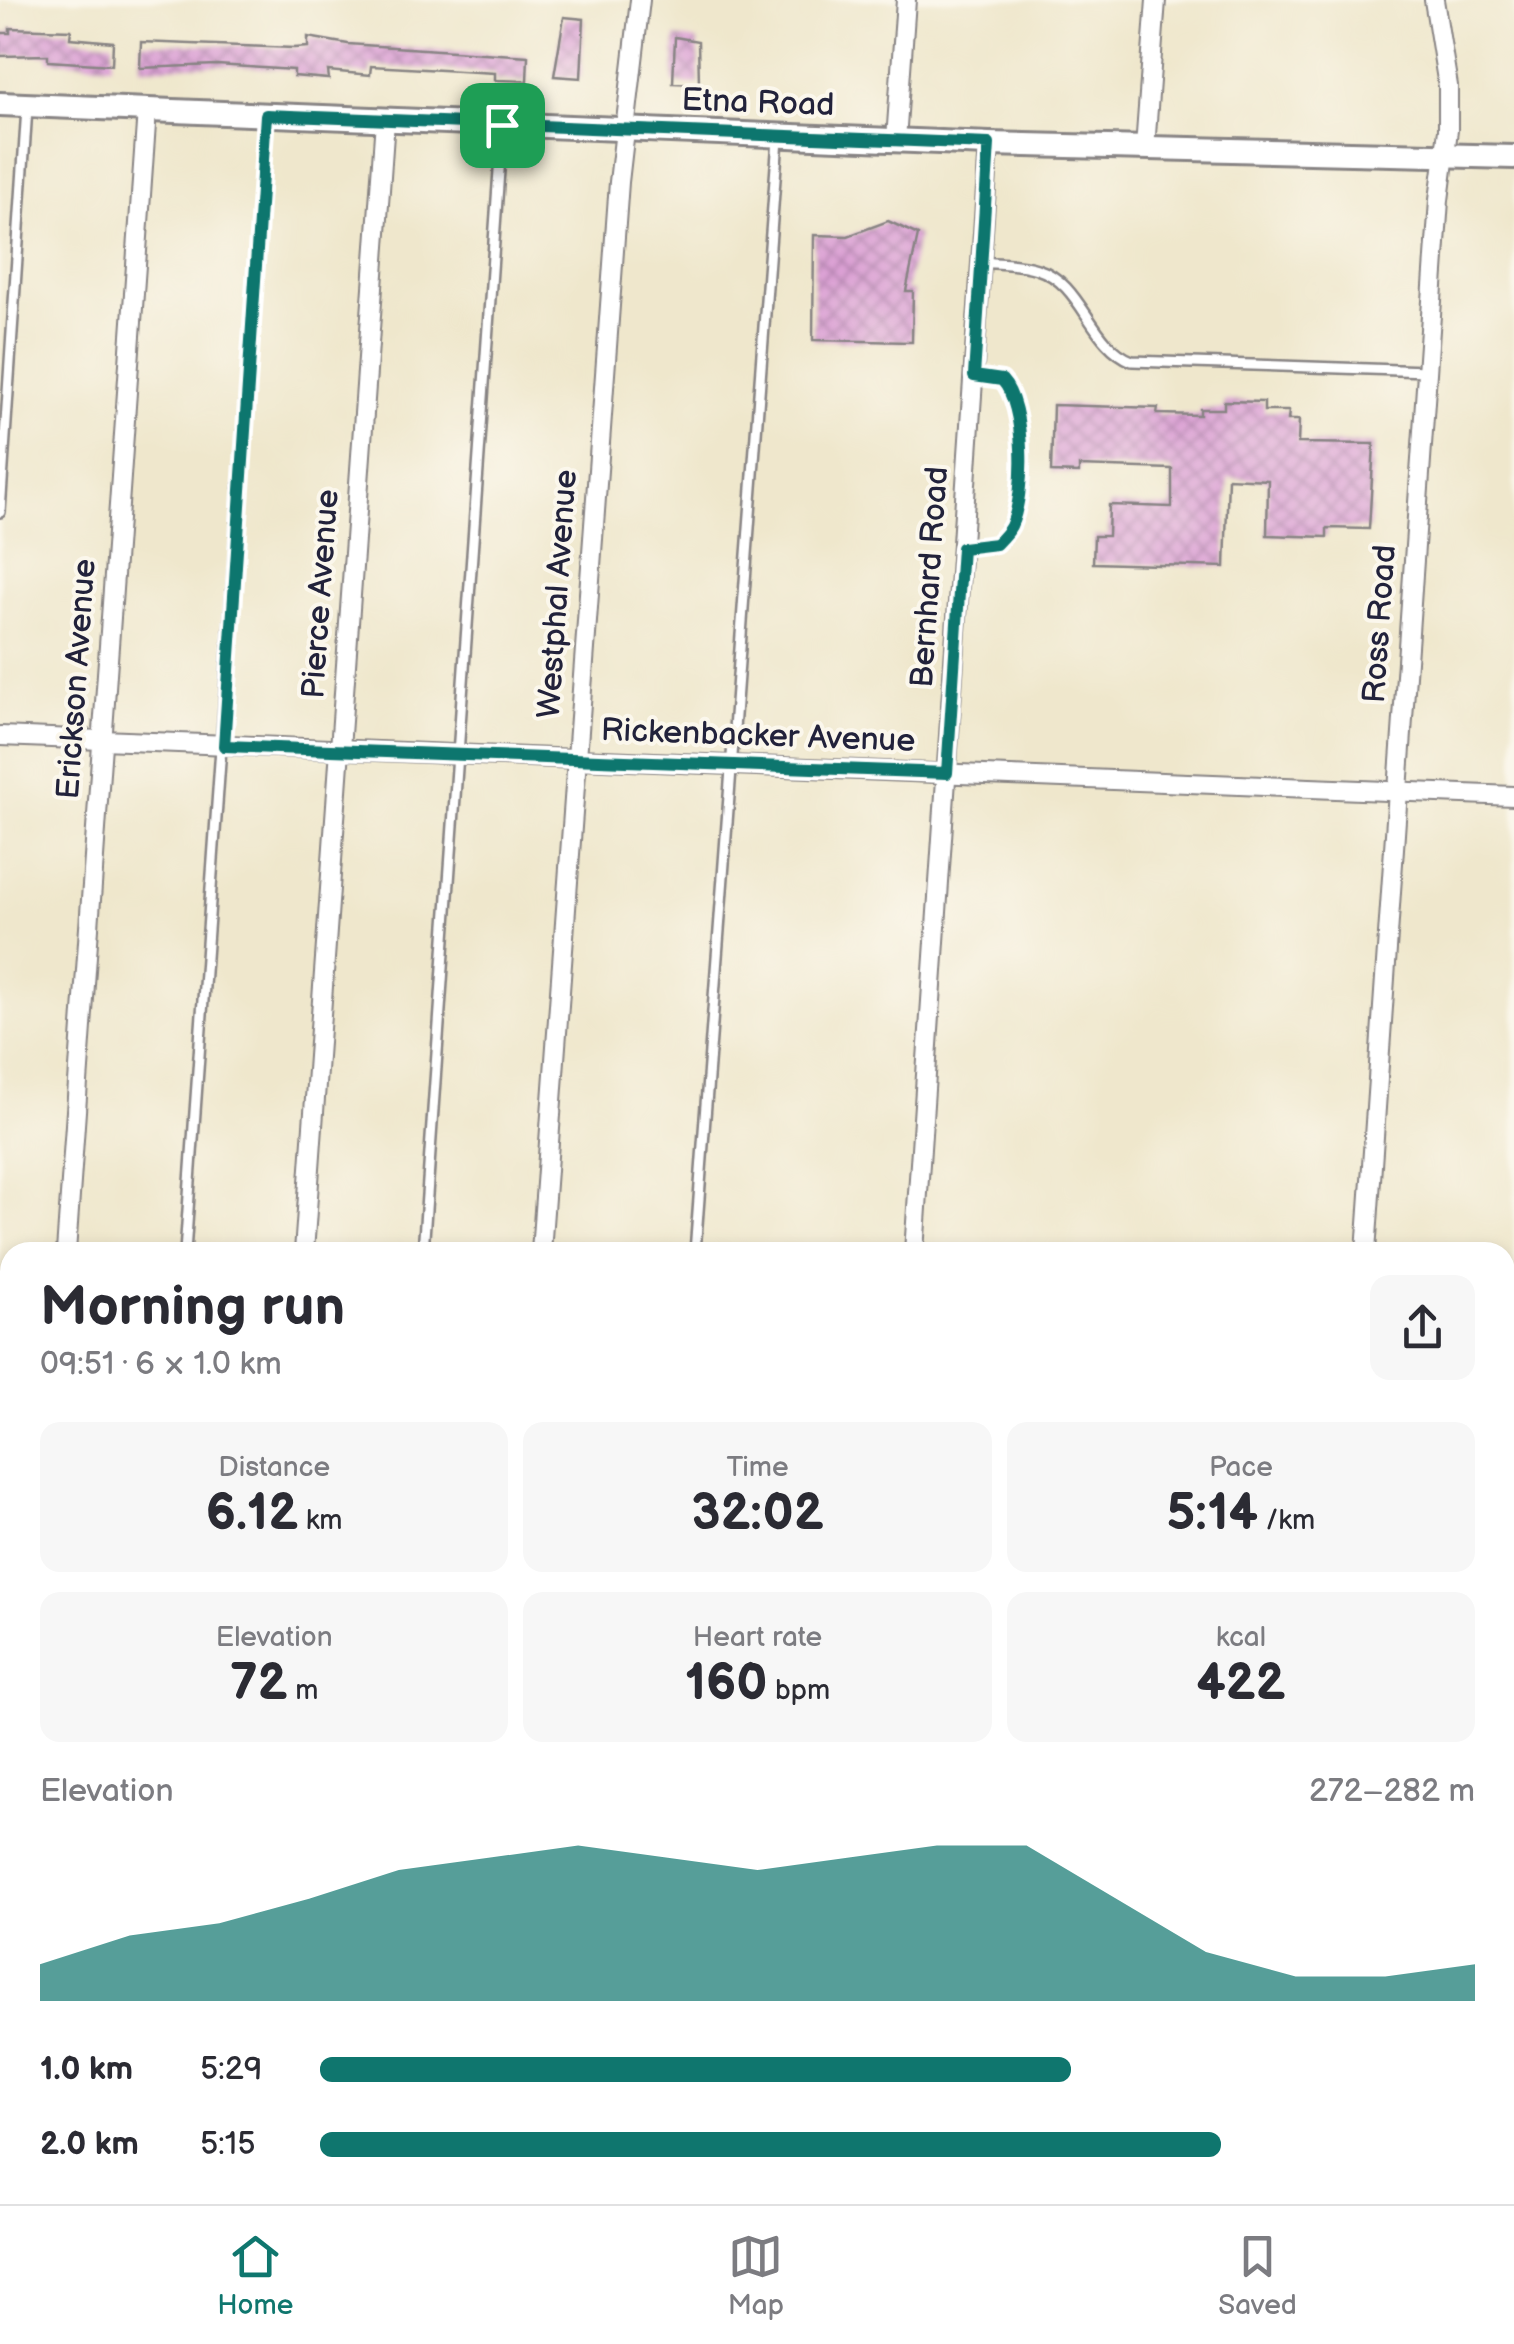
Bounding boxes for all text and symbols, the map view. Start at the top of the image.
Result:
street label: Etna Road [681,81,835,125]
pin [460,83,545,168]
icon: arrive [475,98,530,153]
street label: Bernhard Road [903,465,957,689]
street label: Westphal Avenue [530,468,586,720]
street label: Pierce Avenue [294,488,348,700]
street label: Ross Road [1355,544,1405,704]
street label: Erickson Avenue [49,557,105,801]
street label: Rickenbacker Avenue [600,711,916,761]
text: Morning run [40,1274,345,1341]
button: share [1370,1275,1475,1380]
text: 09:51 · 6 × 1.0 km [40,1345,282,1384]
text: Distance [218,1451,330,1484]
text: Time [726,1451,789,1484]
text: Pace [1209,1451,1273,1484]
text: 6.12 [206,1484,298,1544]
text: 32:02 [691,1484,824,1544]
text: 5:14 [1167,1484,1258,1544]
text: km [298,1504,343,1537]
text: /km [1258,1504,1315,1537]
text: Elevation [216,1621,333,1654]
text: Heart rate [693,1621,822,1654]
text: kcal [1216,1621,1266,1654]
text: 72 [230,1654,288,1714]
text: 160 [685,1654,767,1714]
text: 422 [1196,1654,1286,1714]
text: m [288,1674,318,1707]
text: bpm [767,1674,830,1707]
text: Elevation [40,1772,173,1811]
text: 272–282 m [1309,1772,1475,1811]
text: 1.0 km [40,2050,133,2089]
text: 5:29 [200,2050,262,2089]
text: 2.0 km [40,2125,139,2164]
text: 5:15 [200,2125,256,2164]
tab: Home [217,2229,293,2322]
tab: Map [728,2229,784,2322]
tab: Saved [1218,2229,1297,2322]

